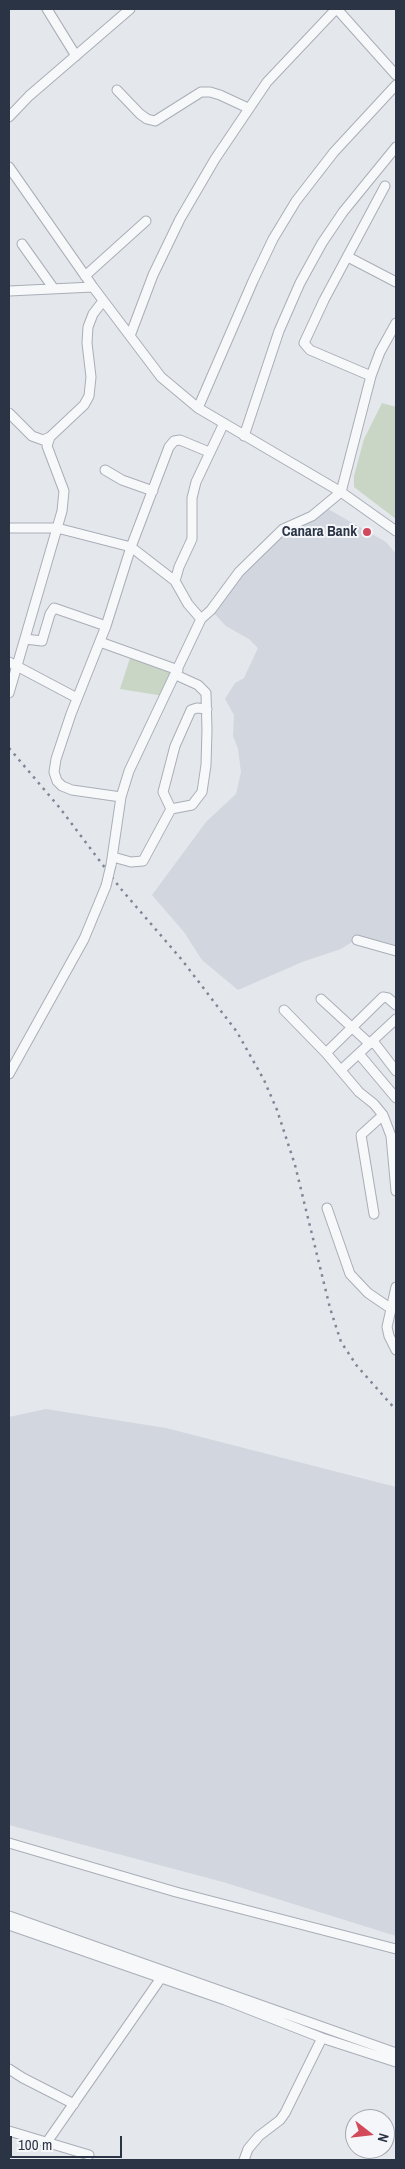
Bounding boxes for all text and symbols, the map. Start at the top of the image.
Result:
place label: Canara Bank [282,523,357,541]
marker: Canara Bank [361,526,373,538]
north arrow [345,2109,395,2159]
scale bar [12,2126,125,2158]
text: N [374,2131,393,2144]
text: 100 m [18,2134,52,2155]

